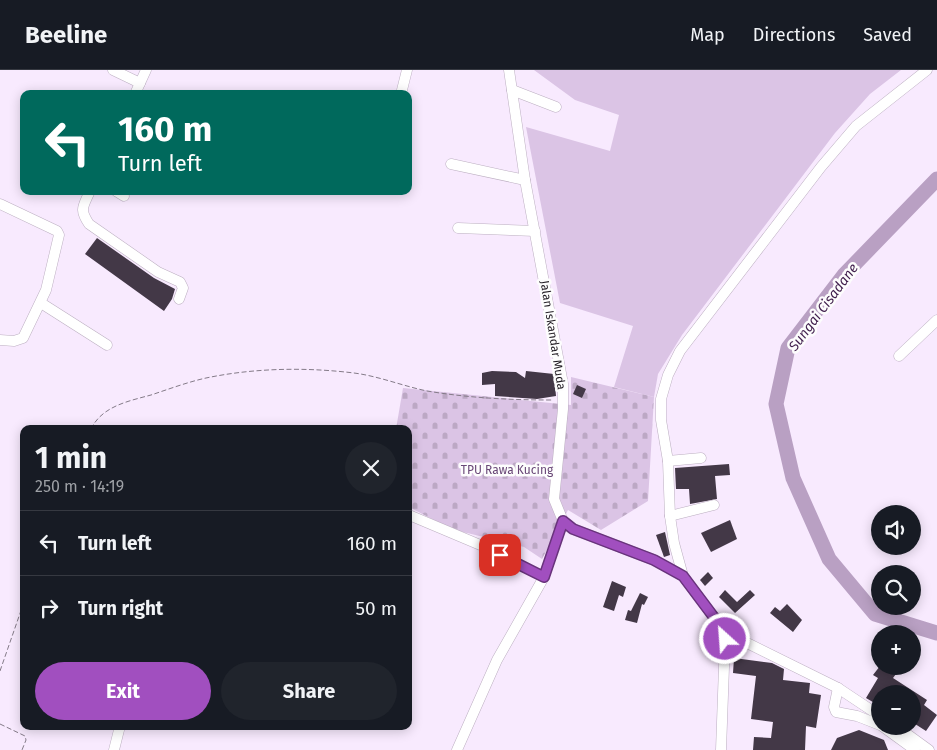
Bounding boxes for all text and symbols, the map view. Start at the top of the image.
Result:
text: Beeline [25,21,107,49]
text: Map [690,24,725,46]
text: Directions [753,24,835,46]
text: Saved [863,24,912,46]
text: 160 m [118,108,212,150]
icon: left [35,110,100,175]
text: Turn left [118,150,202,177]
water label: Sungai Cisadane [784,260,862,355]
street label: Jalan Iskandar Muda [537,279,569,391]
text: 1 min [35,440,107,476]
button: close [345,442,397,494]
park label: TPU Rawa Kucing [461,463,554,477]
text: 250 m · 14:19 [35,477,124,496]
map controls [871,505,921,735]
button: sound [871,505,921,555]
icon: left [35,529,63,557]
text: Turn left [78,532,152,555]
text: 160 m [347,532,397,555]
pin [479,534,521,576]
icon: arrive [486,541,514,569]
button: search [871,565,921,615]
icon: right [35,594,63,622]
text: Turn right [78,597,163,620]
text: 50 m [356,597,397,620]
position arrow [698,612,750,664]
button: + [871,625,921,675]
button: Exit [35,662,211,720]
button: Share [221,662,397,720]
button: − [871,685,921,735]

